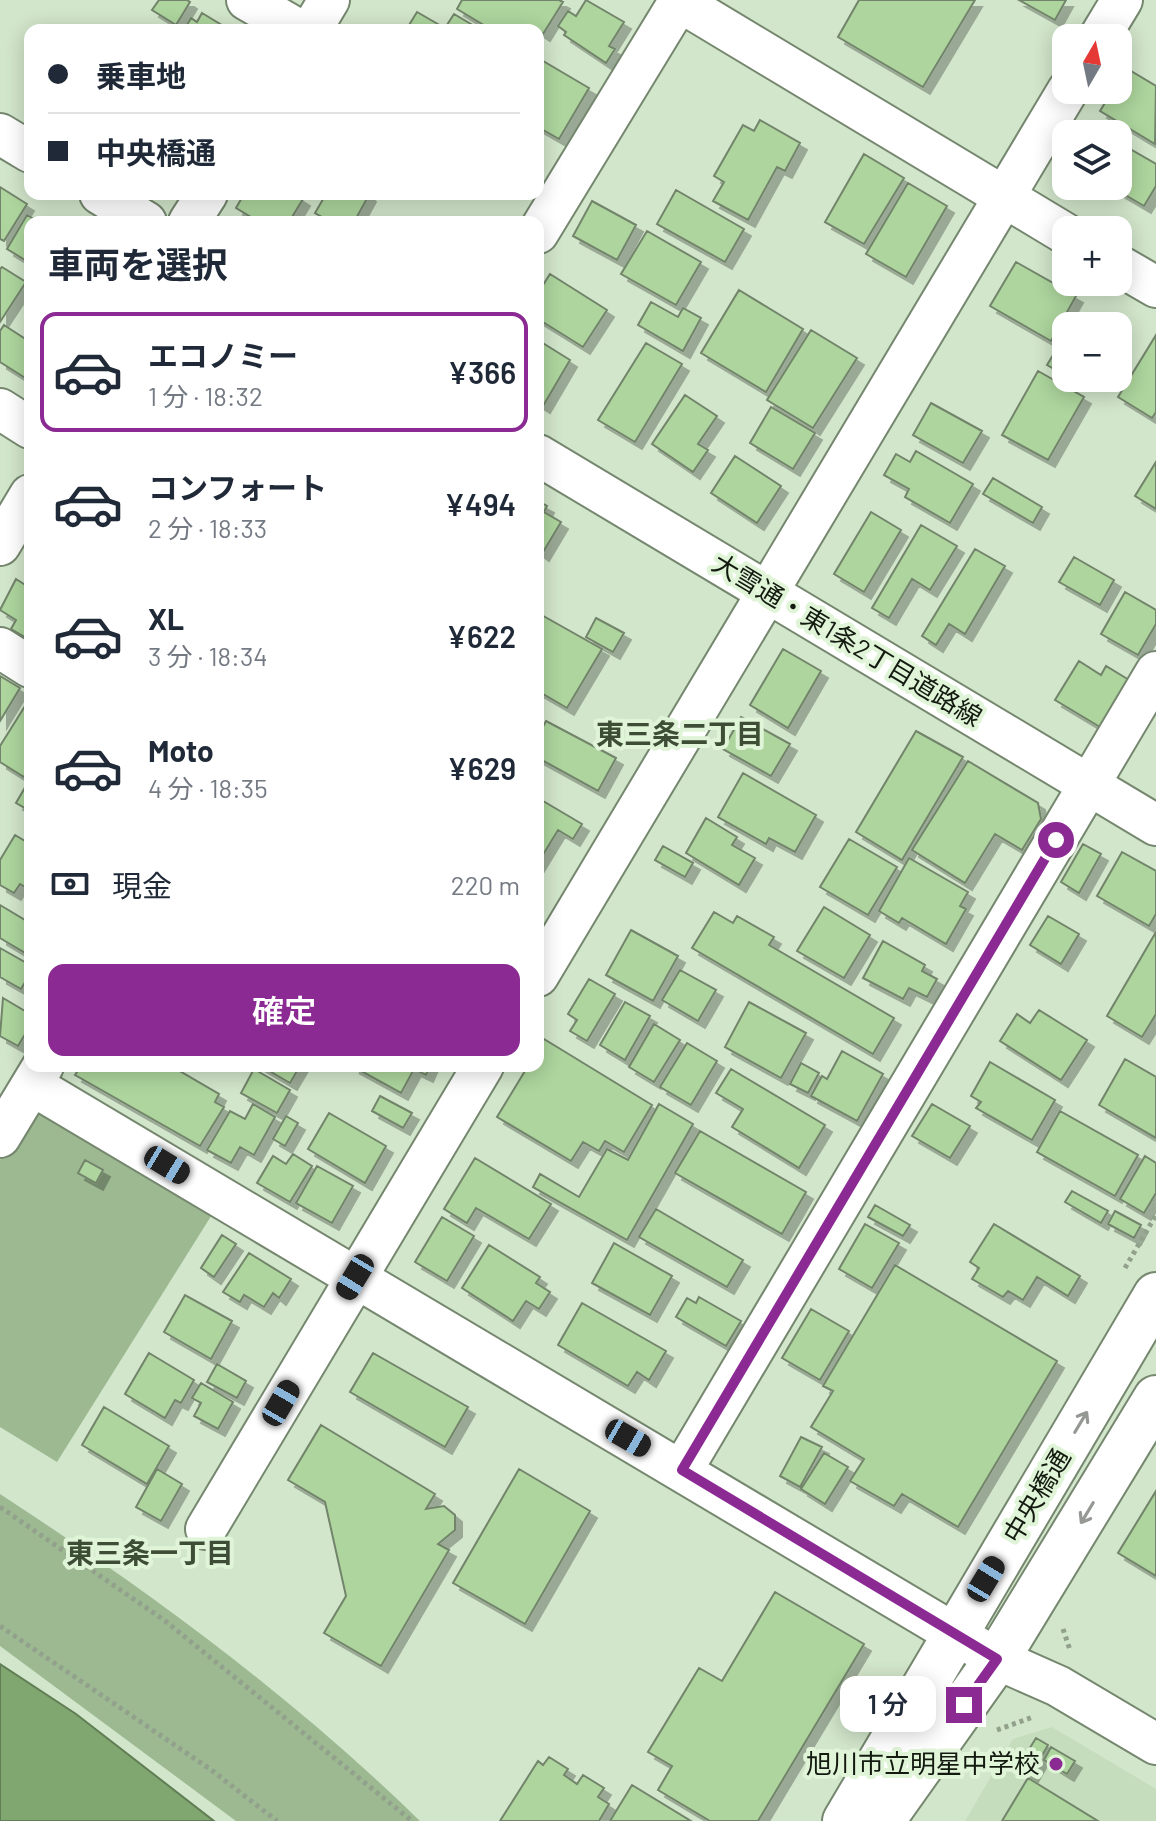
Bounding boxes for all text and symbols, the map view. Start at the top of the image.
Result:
north arrow [1052,24,1132,104]
map controls [1052,24,1132,392]
text: 乗車地 [96,57,186,93]
button: layers [1052,120,1132,200]
text: 中央橋通 [96,134,216,170]
button: + [1052,216,1132,296]
text: 車両を選択 [48,242,228,285]
button: − [1052,312,1132,392]
icon: car [52,336,124,408]
text: エコノミー [148,337,298,373]
text: ¥366 [448,354,516,390]
text: 1 分 · 18:32 [148,380,263,411]
icon: car [52,468,124,540]
text: コンフォート [148,469,327,505]
text: ¥494 [444,486,516,522]
text: 2 分 · 18:33 [148,512,267,543]
street label: 大雪通・東1条2丁目道路線 [707,546,988,732]
icon: car [52,600,124,672]
text: XL [148,600,184,636]
text: ¥622 [446,618,516,654]
text: 3 分 · 18:34 [148,640,268,671]
district label: 東三条二丁目 [596,716,764,750]
icon: car [52,732,124,804]
text: Moto [148,732,214,768]
text: ¥629 [447,750,516,786]
text: 4 分 · 18:35 [148,772,268,803]
route start [1038,822,1074,858]
icon: cash [48,862,92,906]
text: 現金 [112,867,172,903]
text: 220 m [451,869,520,900]
button: 確定 [48,964,520,1056]
car [140,1142,194,1188]
car [332,1250,378,1304]
car [259,1376,303,1430]
one-way arrow [1073,1411,1089,1434]
car [601,1416,655,1460]
street label: 中央橋通 [996,1443,1076,1548]
one-way arrow [1079,1501,1095,1524]
district label: 東三条一丁目 [66,1535,234,1569]
car [963,1552,1009,1606]
callout: 1 分 [840,1677,936,1733]
route end [946,1687,982,1723]
text: 1 分 [868,1688,908,1719]
place label: 旭川市立明星中学校 [806,1747,1040,1778]
marker: 旭川市立明星中学校 [1047,1755,1065,1773]

